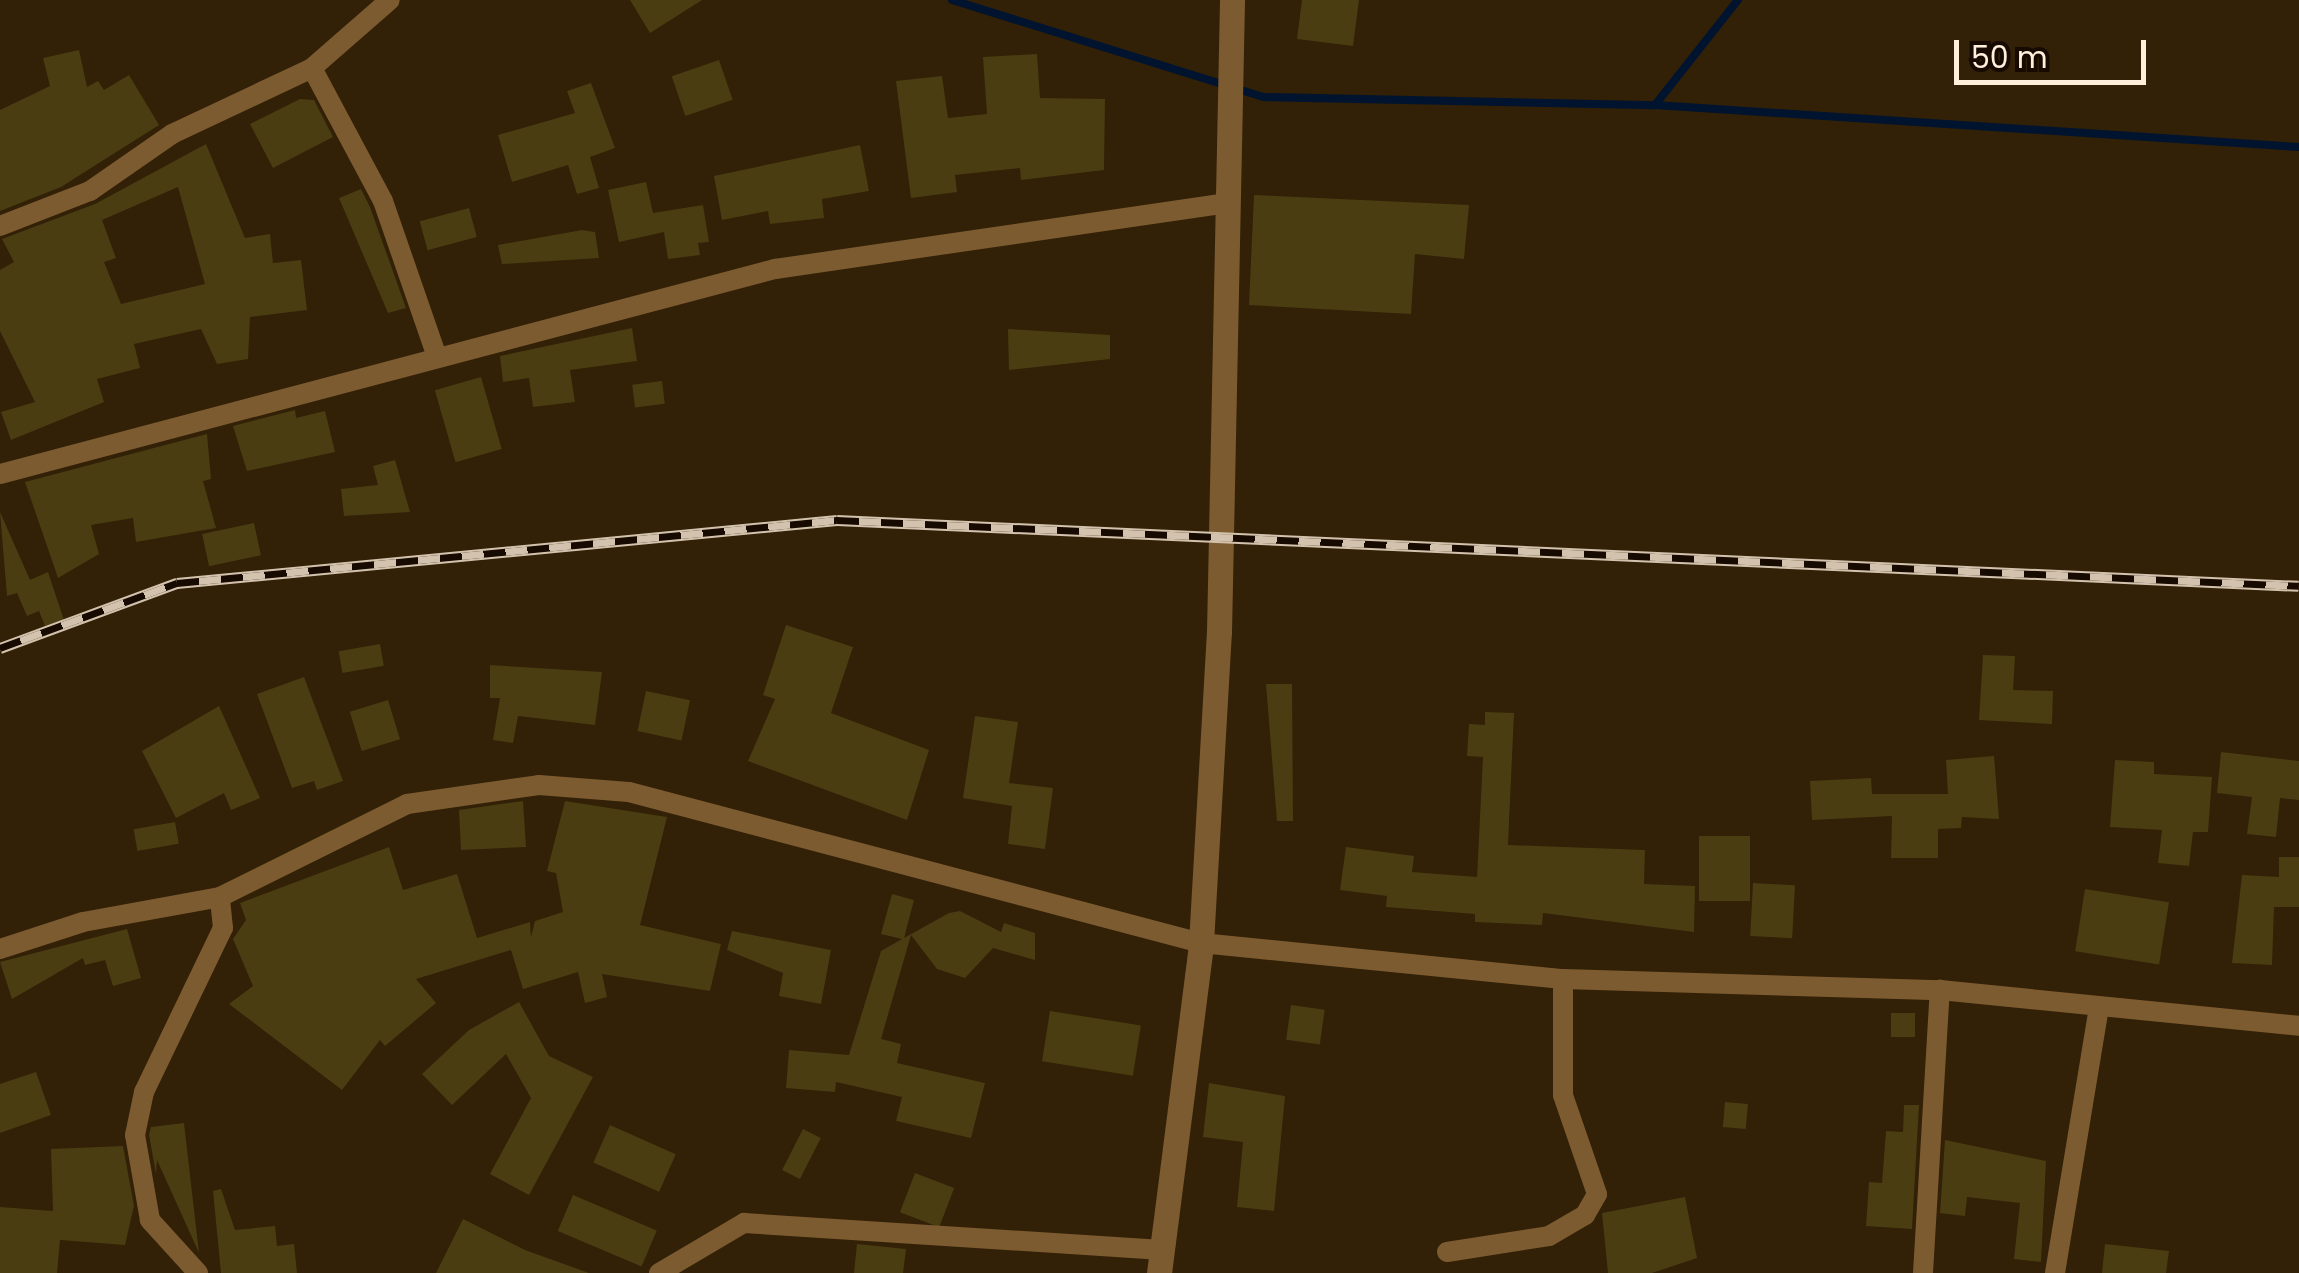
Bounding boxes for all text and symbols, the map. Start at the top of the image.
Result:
scale bar [1959,20,2152,82]
text: 50 m [1971,36,2048,79]

